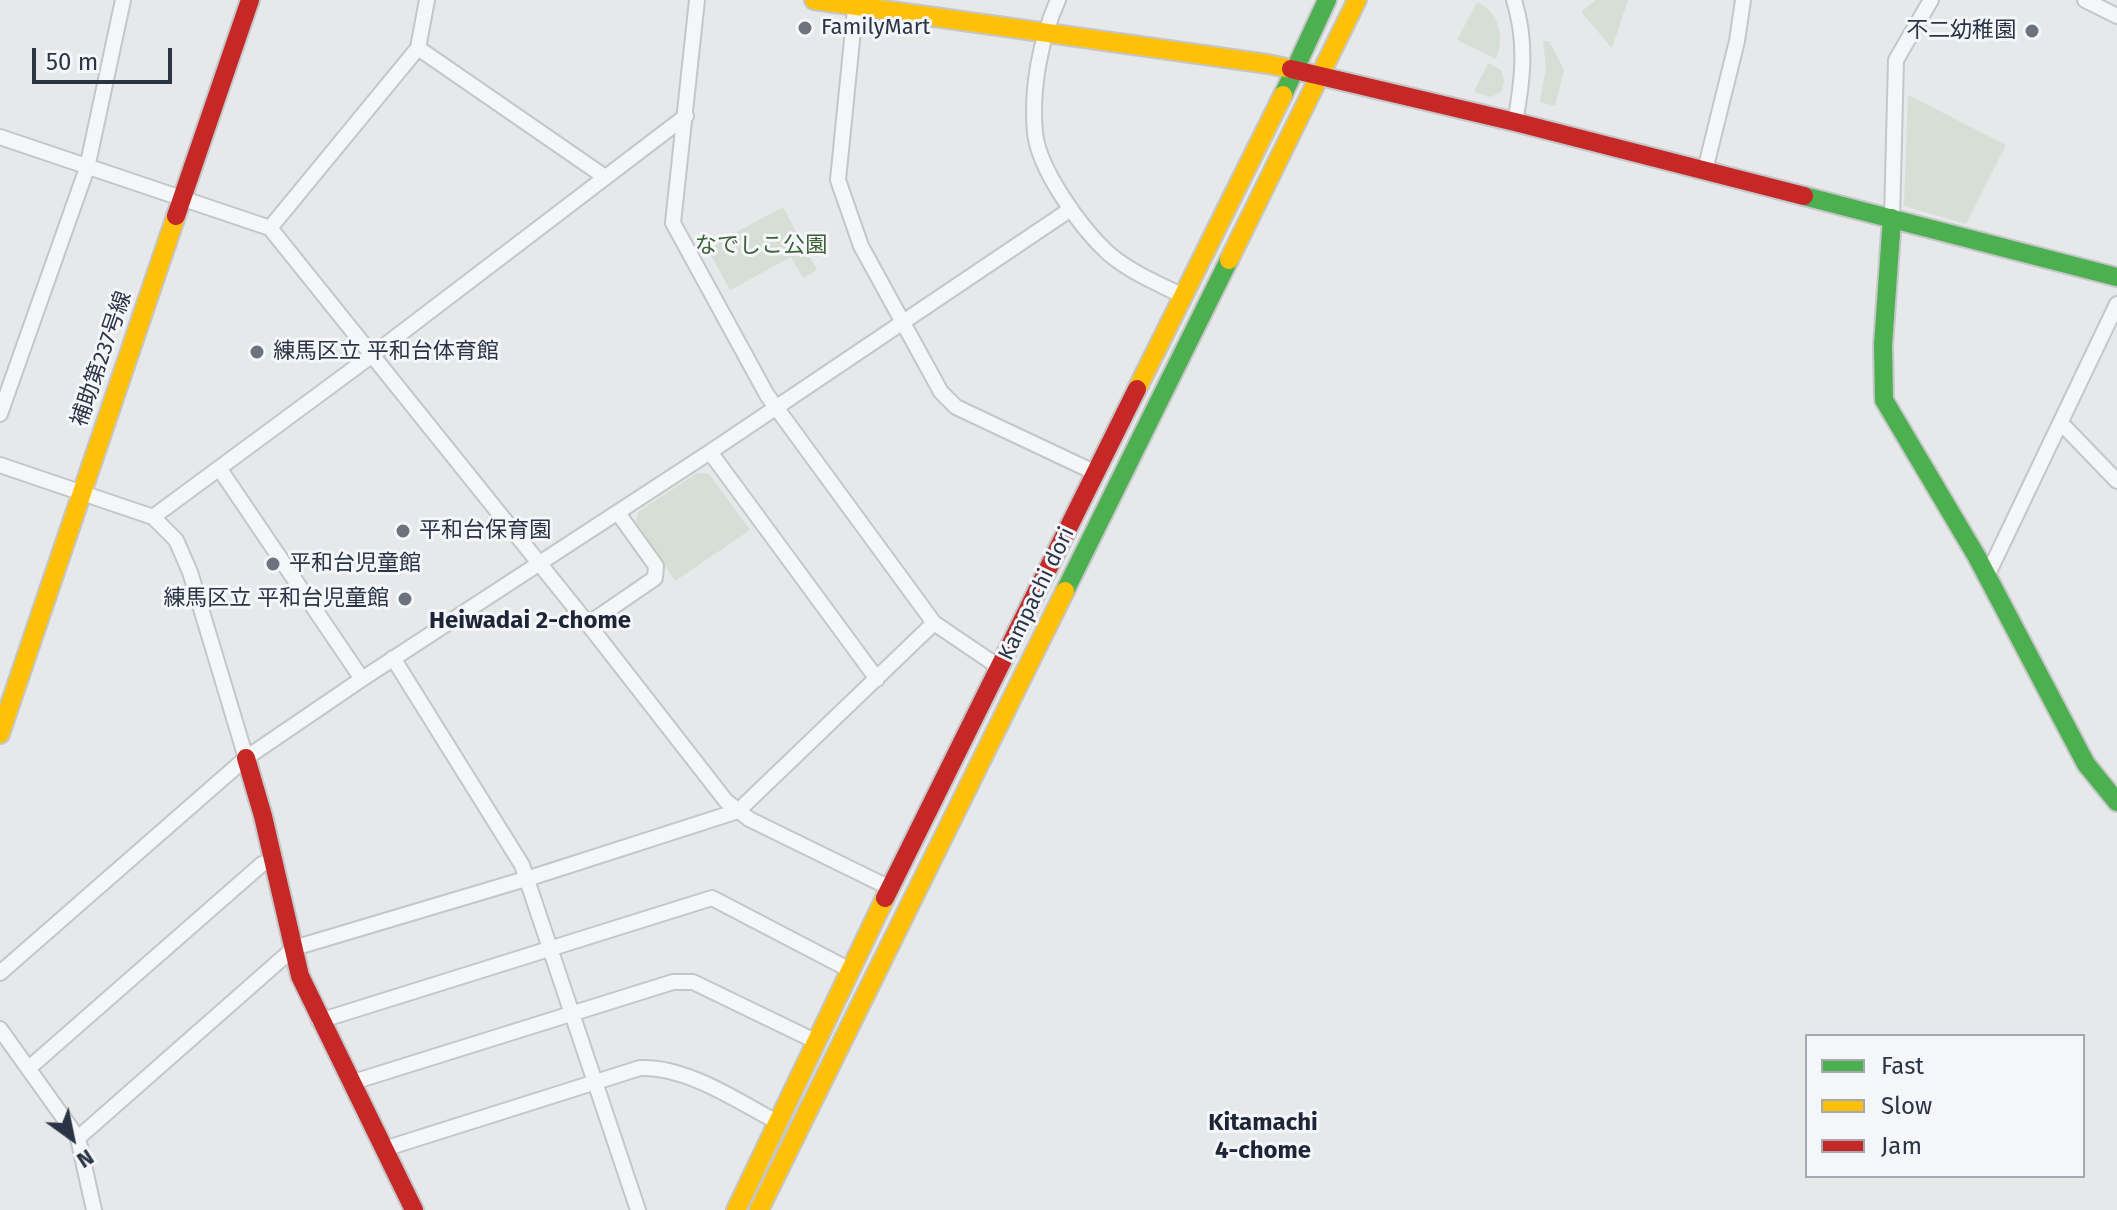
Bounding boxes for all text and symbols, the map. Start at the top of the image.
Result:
place label: FamilyMart [821,15,930,41]
place label: 不二幼稚園 [1906,18,2016,44]
marker: FamilyMart [796,19,814,37]
marker: 不二幼稚園 [2023,22,2041,40]
scale bar [36,32,176,82]
text: 50 m [46,48,98,76]
park label: なでしこ公園 [695,233,827,259]
street label: 補助第237号線 [66,288,138,430]
place label: 練馬区立 平和台体育館 [273,339,499,365]
marker: 練馬区立 平和台体育館 [248,343,266,361]
place label: 平和台保育園 [419,518,551,544]
marker: 平和台保育園 [394,522,412,540]
street label: Kampachi dori [993,523,1081,665]
place label: 平和台児童館 [289,551,421,577]
marker: 平和台児童館 [264,555,282,573]
place label: 練馬区立 平和台児童館 [163,586,389,612]
marker: 練馬区立 平和台児童館 [396,590,414,608]
district label: Heiwadai 2-chome [429,607,631,635]
legend [1805,1034,2085,1178]
text: Fast [1881,1052,1924,1080]
text: Slow [1881,1092,1932,1120]
north arrow [32,1098,112,1178]
district label: Kitamachi 4-chome [1208,1109,1318,1165]
text: Jam [1881,1132,1922,1160]
text: N [72,1143,99,1174]

